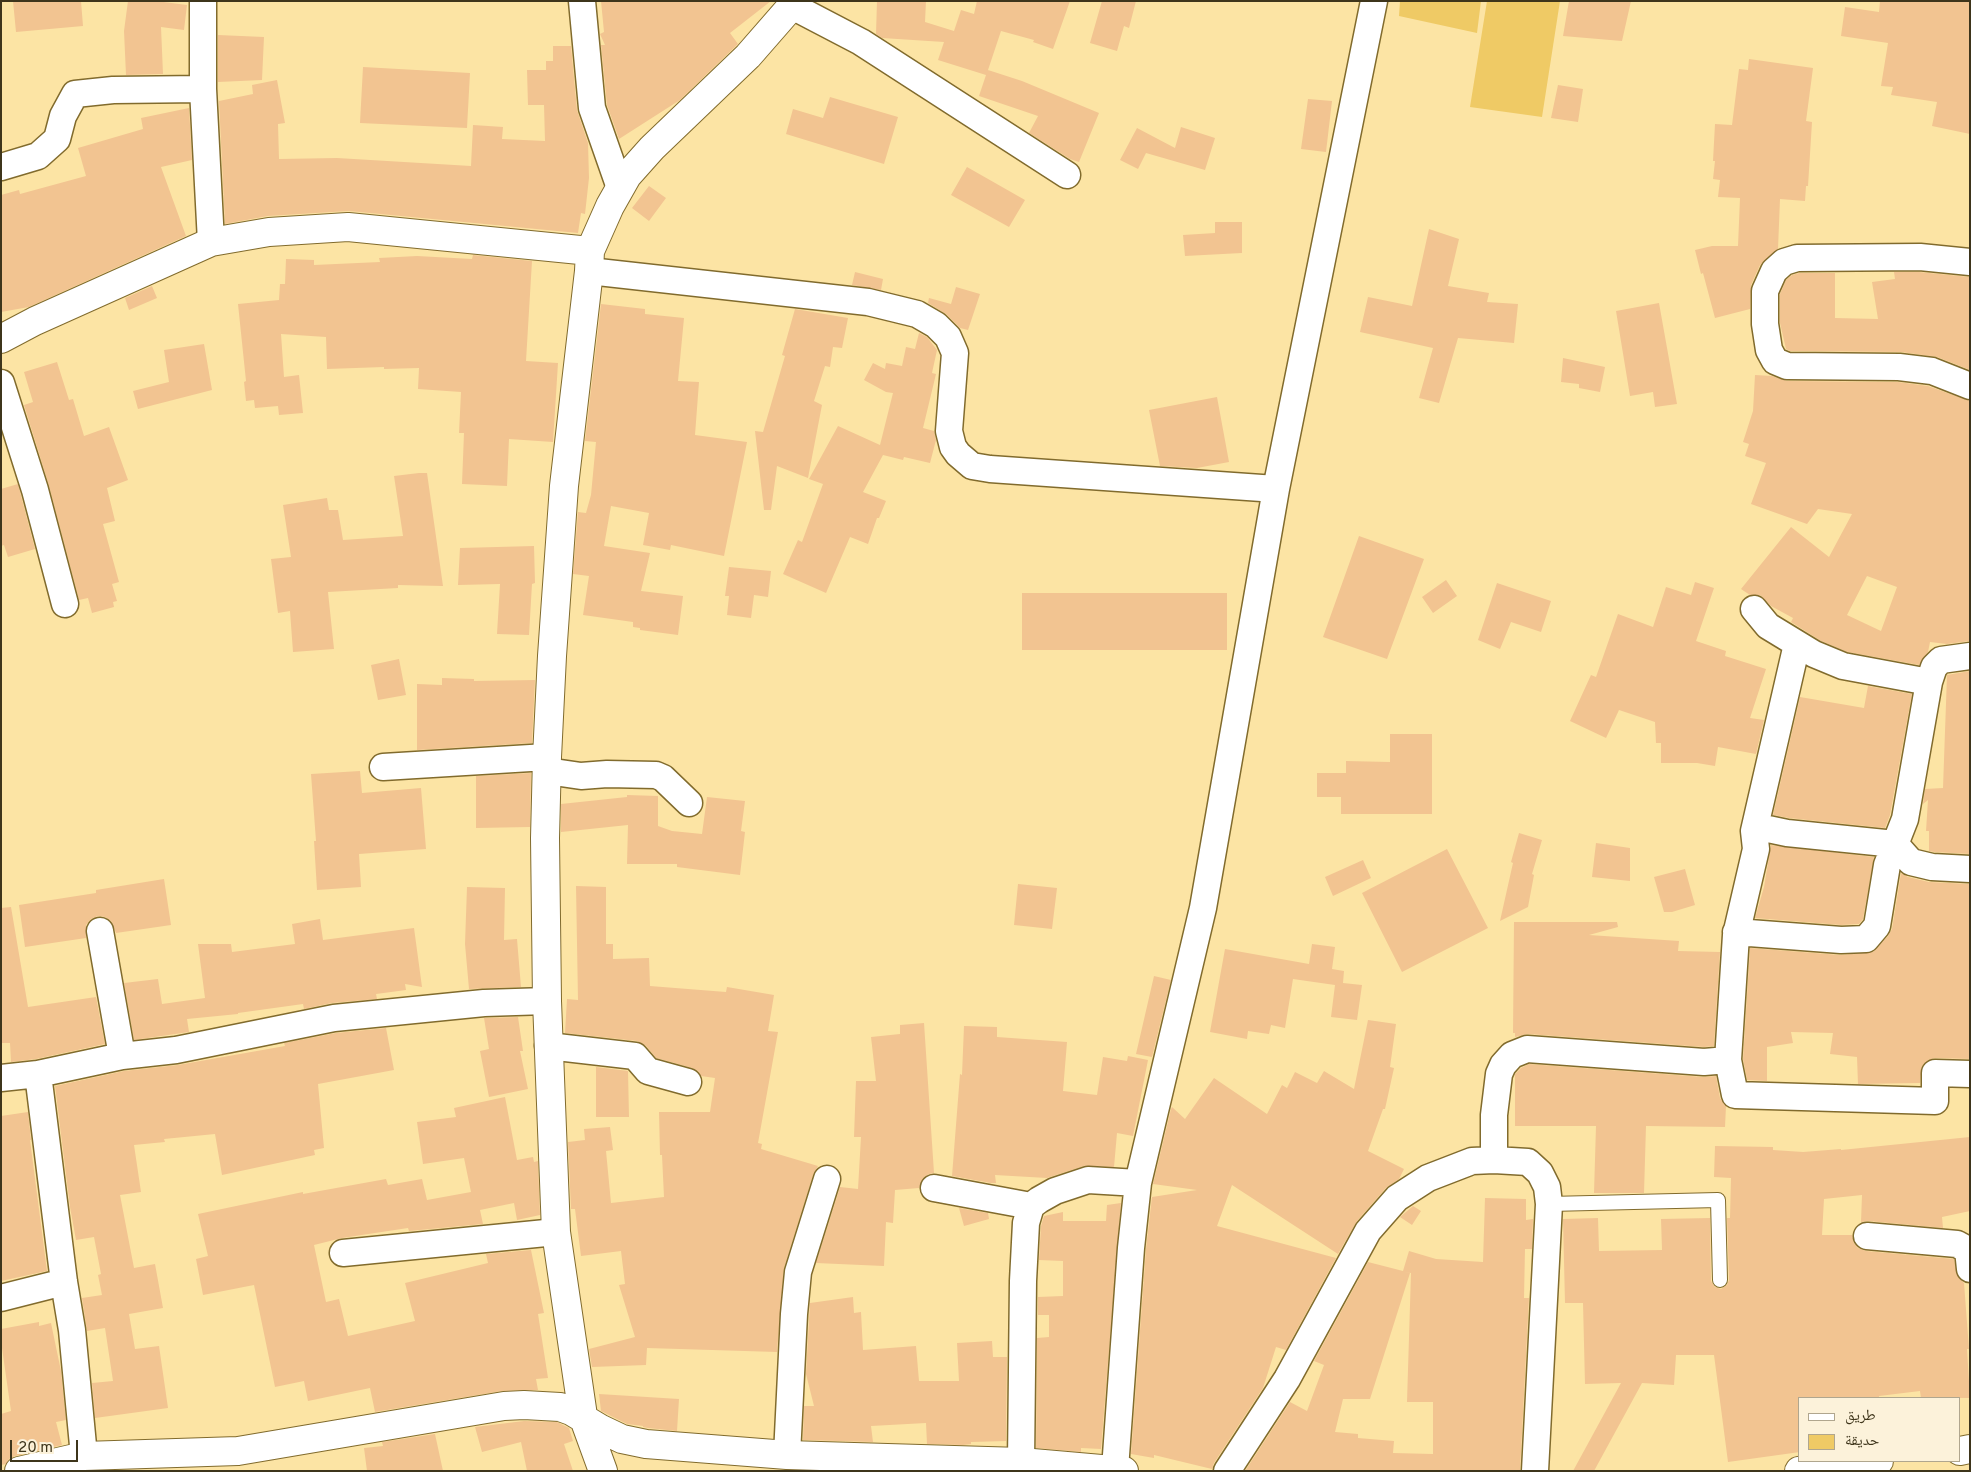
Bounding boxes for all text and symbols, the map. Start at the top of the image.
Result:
legend [1798,1397,1961,1462]
text: طريق [1845,1407,1876,1426]
scale bar [12,1430,80,1462]
text: حديقة [1845,1432,1879,1451]
text: 20 m [18,1439,53,1458]

